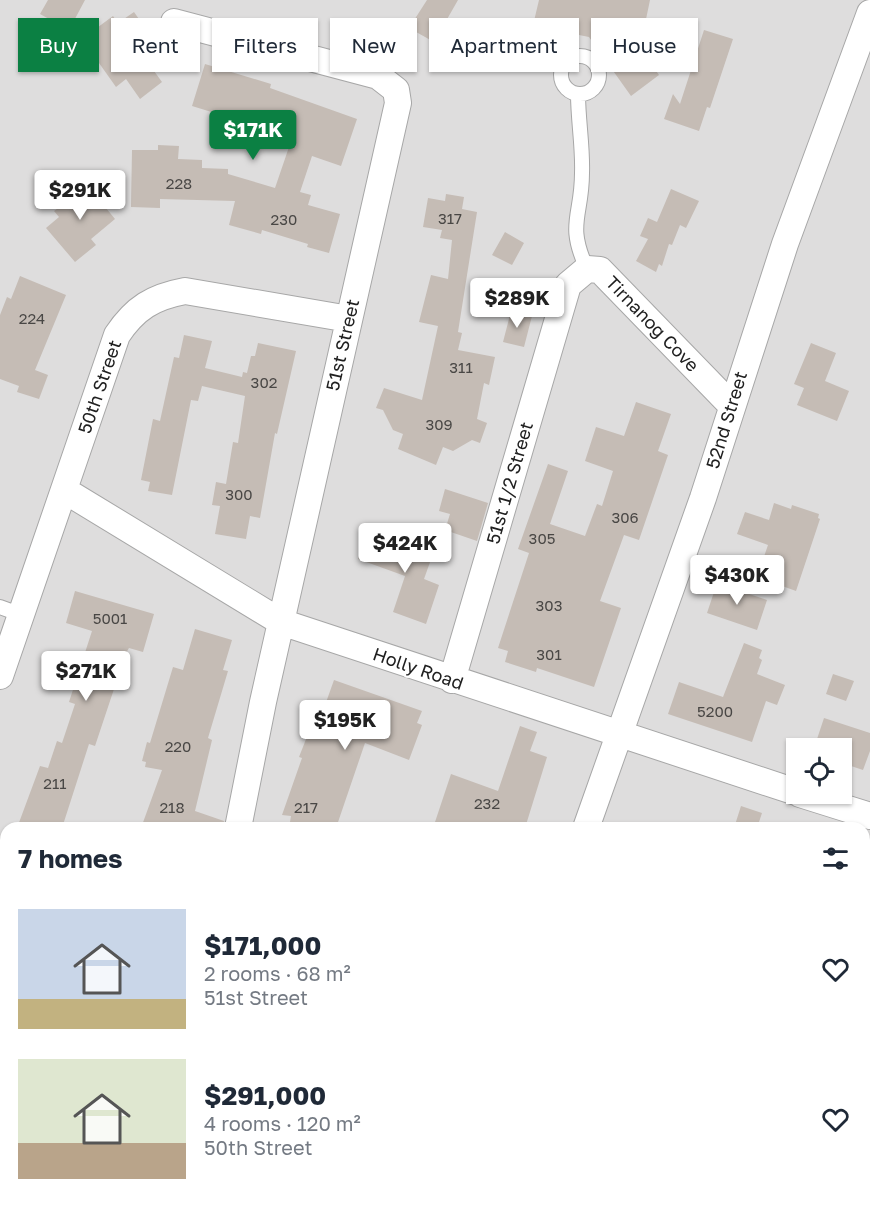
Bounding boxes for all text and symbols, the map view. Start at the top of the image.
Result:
chip: Buy [18,18,99,72]
chip: Rent [111,18,200,72]
chip: Filters [212,18,318,72]
chip: New [330,18,417,72]
chip: Apartment [429,18,579,72]
chip: House [591,18,698,72]
pin: $171K [211,110,295,161]
text: $171K [223,117,283,141]
pin: $291K [38,170,122,221]
house number: 228 [166,174,192,192]
text: $291K [48,177,112,201]
house number: 317 [438,209,462,227]
house number: 230 [271,210,297,228]
street label: Tirnanog Cove [602,271,704,376]
pin: $289K [475,278,559,329]
text: $289K [484,285,550,309]
street label: 51st Street [321,297,363,393]
house number: 224 [19,309,45,327]
street label: 50th Street [73,337,125,436]
house number: 311 [449,358,473,376]
street label: 52nd Street [701,368,751,471]
house number: 302 [251,373,277,391]
house number: 309 [425,415,453,433]
street label: 51st 1/2 Street [481,419,537,546]
house number: 300 [225,485,253,503]
house number: 306 [611,508,639,526]
pin: $424K [363,523,447,574]
house number: 305 [529,529,555,547]
text: $424K [372,530,438,554]
pin: $430K [695,555,779,606]
text: $430K [704,562,770,586]
house number: 303 [536,596,562,614]
house number: 5001 [93,609,127,627]
street label: Holly Road [370,642,467,694]
house number: 301 [536,645,562,663]
pin: $271K [44,651,128,702]
text: $271K [55,658,117,682]
pin: $195K [303,700,387,751]
house number: 5200 [697,702,733,720]
text: $195K [313,707,377,731]
house number: 220 [165,737,191,755]
map controls [786,738,852,804]
button: locate [786,738,852,804]
house number: 211 [43,774,67,792]
house number: 232 [474,794,500,812]
house number: 218 [159,798,185,816]
house number: 217 [294,798,318,816]
icon: filters [819,842,852,875]
text: 7 homes [18,843,123,874]
text: $171,000 [204,930,321,961]
icon: home [66,933,138,1005]
icon: heart [819,953,852,986]
text: 2 rooms · 68 m² [204,961,351,985]
text: 51st Street [204,985,308,1009]
text: $291,000 [204,1080,326,1111]
icon: home [66,1083,138,1155]
icon: heart [819,1103,852,1136]
text: 4 rooms · 120 m² [204,1111,361,1135]
text: 50th Street [204,1135,313,1159]

